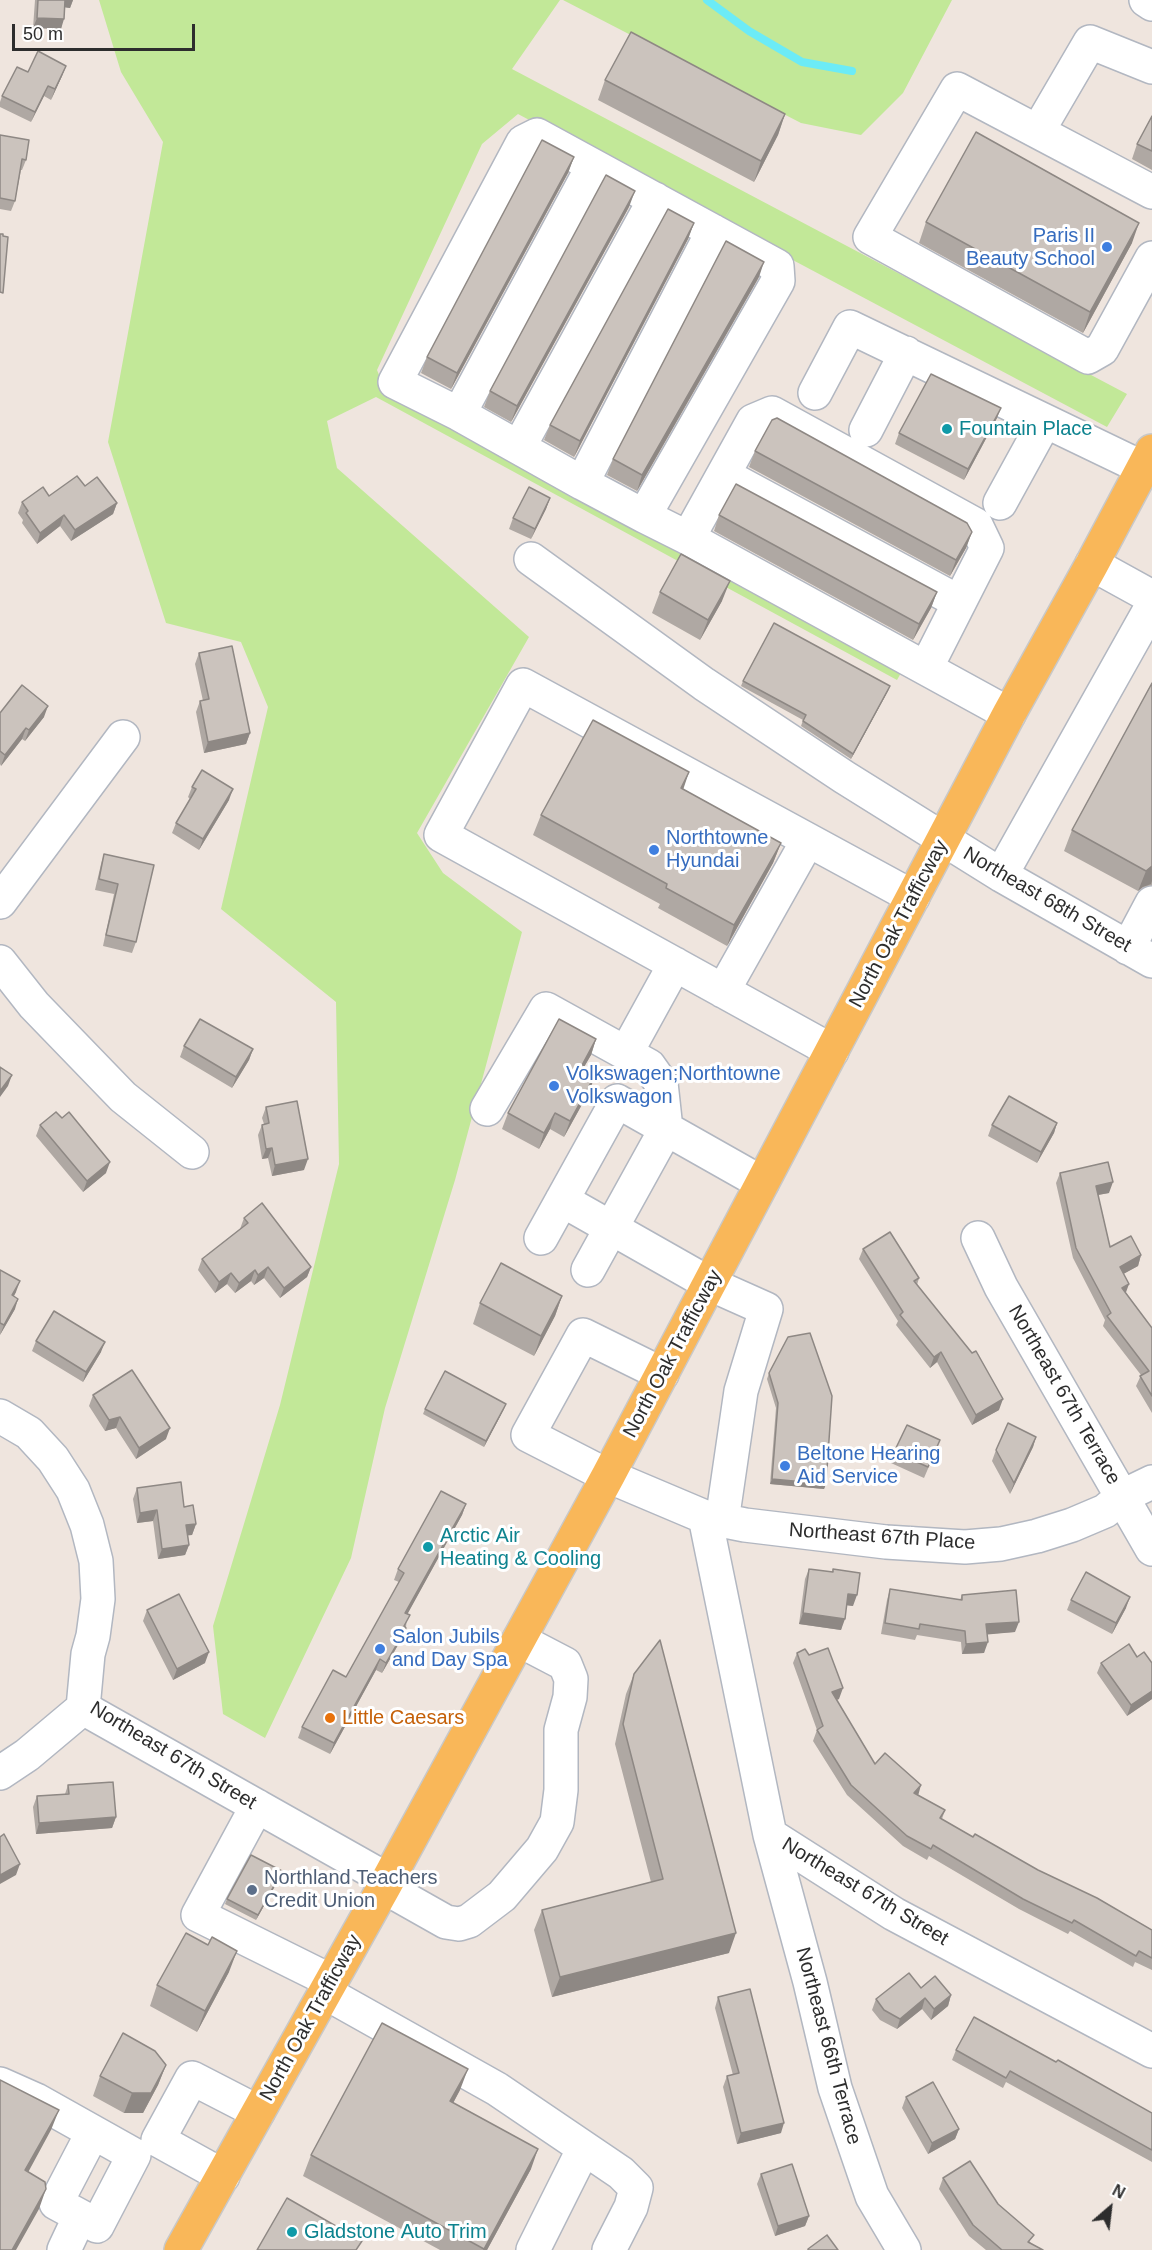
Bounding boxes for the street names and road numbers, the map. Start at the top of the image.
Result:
street label: North Oak Trafficway [845,836,953,1012]
street label: Northeast 68th Street [959,842,1135,958]
street label: North Oak Trafficway [619,1266,727,1442]
street label: Northeast 67th Terrace [1003,1301,1125,1489]
street label: Northeast 67th Place [788,1519,976,1555]
street label: Northeast 67th Street [85,1697,261,1815]
street label: Northeast 67th Street [777,1833,953,1951]
street label: North Oak Trafficway [255,1931,367,2105]
street label: Northeast 66th Terrace [790,1945,866,2147]

